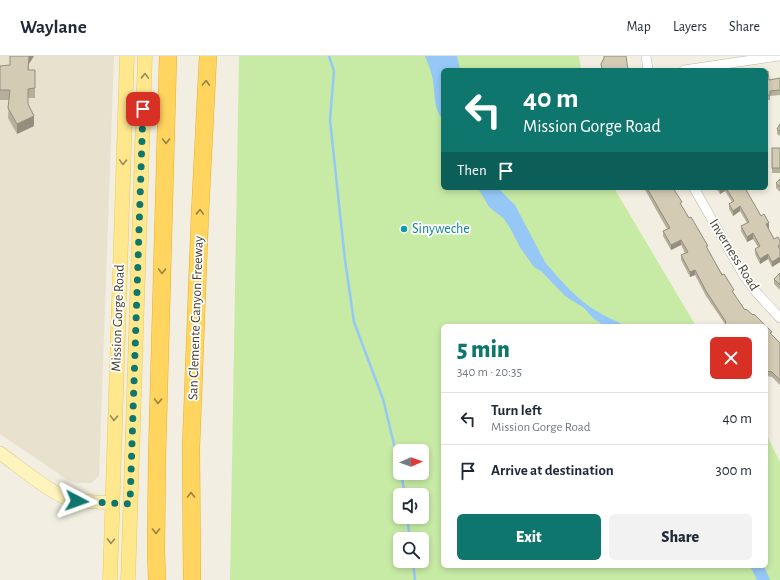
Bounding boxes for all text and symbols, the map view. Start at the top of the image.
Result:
text: Waylane [20,18,87,37]
text: Map [626,20,651,34]
text: Layers [673,20,707,34]
text: Share [729,20,760,34]
one-way arrow [140,73,149,79]
one-way arrow [202,80,211,86]
icon: left [457,84,509,136]
text: 40 m [523,85,579,113]
pin [126,92,160,126]
icon: arrive [132,98,154,120]
text: Mission Gorge Road [523,118,661,136]
one-way arrow [162,138,170,144]
one-way arrow [119,159,128,165]
icon: arrive [495,160,517,182]
text: Then [457,163,487,178]
one-way arrow [196,209,204,215]
street label: Inverness Road [706,217,762,293]
place label: Sinyweche [412,222,470,236]
marker: Sinyweche [399,224,409,234]
street label: San Clemente Canyon Freeway [186,236,206,400]
street label: Mission Gorge Road [109,264,127,372]
one-way arrow [158,268,166,274]
button: close [710,337,752,379]
text: 5 min [457,338,510,362]
text: 340 m · 20:35 [457,366,522,379]
one-way arrow [154,398,163,404]
text: Turn left [491,403,542,418]
icon: left [457,408,479,430]
text: 40 m [722,411,752,426]
one-way arrow [110,415,119,421]
text: Mission Gorge Road [491,421,591,434]
north arrow [393,444,429,480]
map controls [393,444,429,568]
icon: arrive [457,460,479,482]
text: Arrive at destination [491,463,614,478]
text: 300 m [716,463,752,478]
position arrow [56,480,98,522]
button: sound [393,488,429,524]
one-way arrow [187,492,195,498]
button: Exit [457,514,601,560]
button: Share [609,514,752,560]
one-way arrow [152,528,160,534]
button: search [393,532,429,568]
one-way arrow [107,538,115,544]

